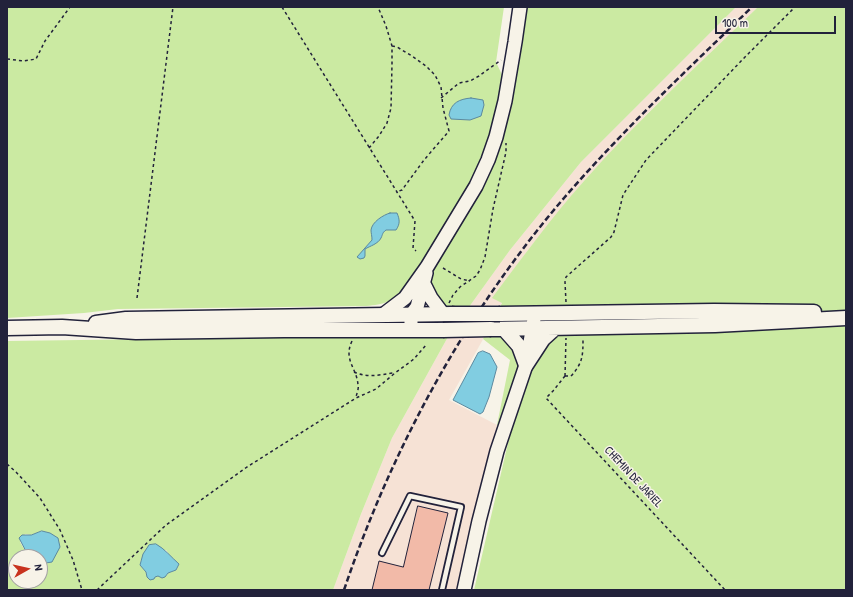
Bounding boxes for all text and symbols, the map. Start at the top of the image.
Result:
scale bar [717,8,838,34]
text: 100 m [722,14,748,31]
street label: CHEMIN DE JARIEL [601,443,665,511]
north arrow [8,549,48,589]
text: N [32,564,46,571]

